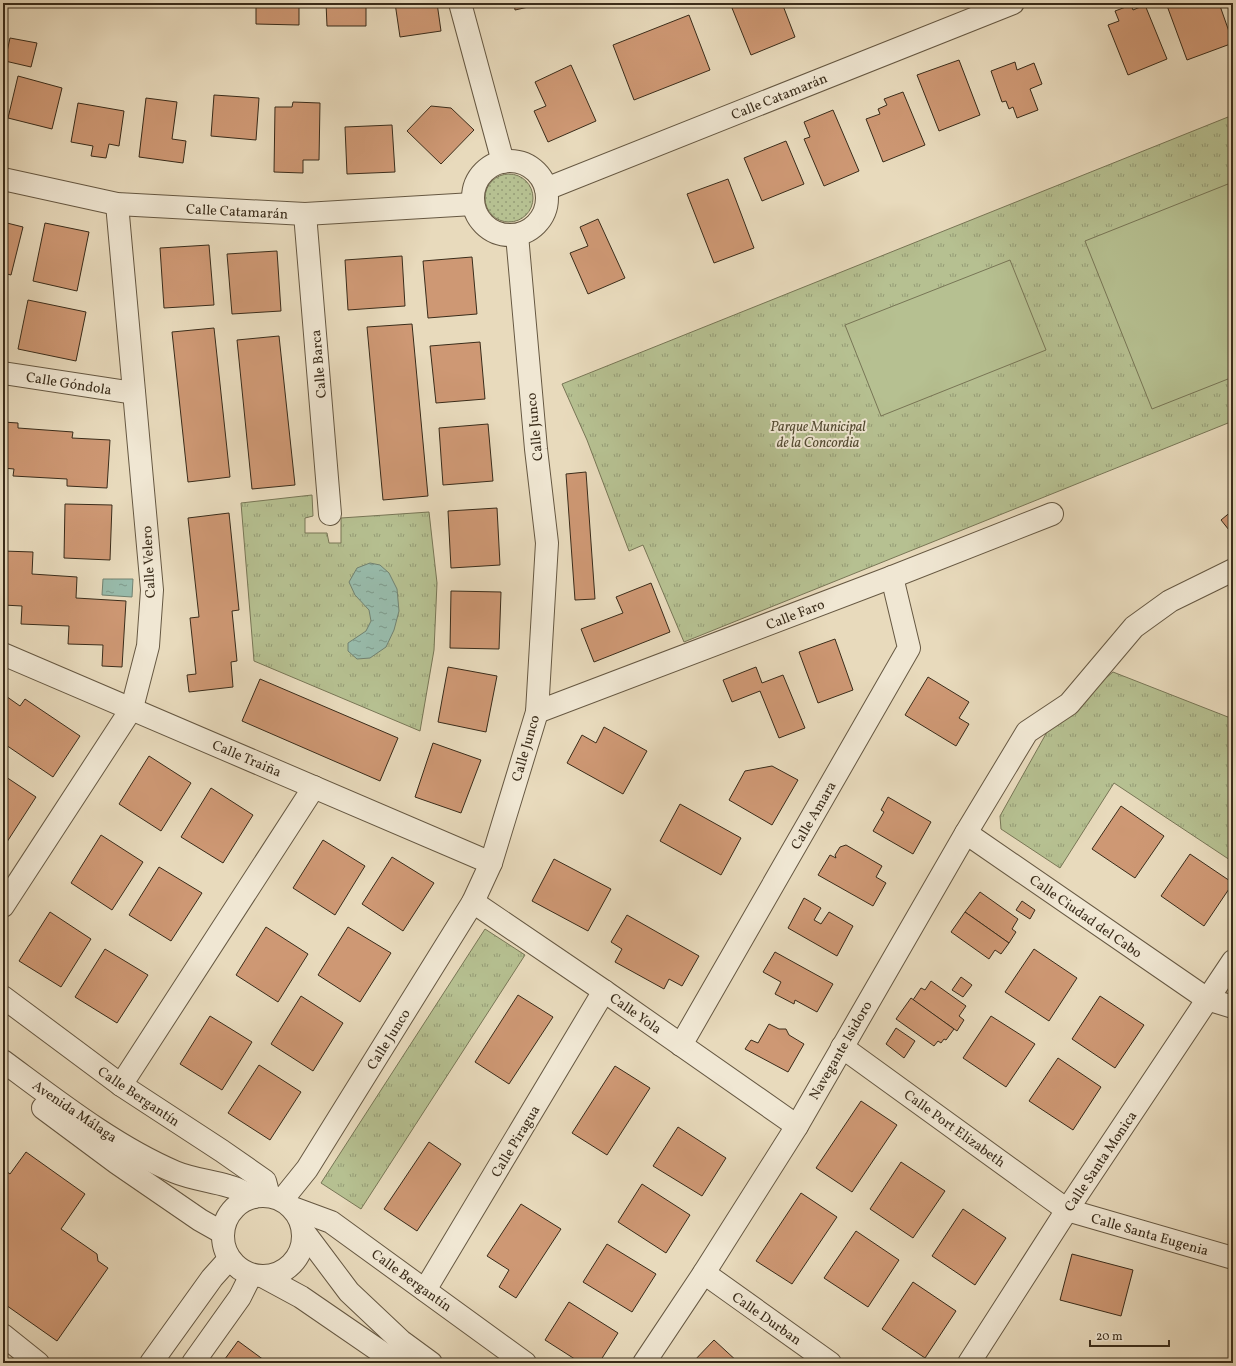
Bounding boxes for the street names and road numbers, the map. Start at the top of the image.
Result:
street label: Calle Catamarán [729,69,831,125]
street label: Calle Catamarán [185,200,288,225]
street label: Calle Barca [307,329,332,399]
street label: Calle Góndola [25,368,113,401]
street label: Calle Junco [522,392,549,462]
street label: Calle Velero [138,525,161,599]
street label: Calle Faro [763,596,828,635]
street label: Calle Junco [508,713,545,784]
street label: Calle Traiña [209,736,284,782]
street label: Calle Amara [787,778,842,853]
street label: Calle Ciudad del Cabo [1025,871,1145,963]
street label: Calle Yola [605,989,665,1039]
street label: Navegante Isidoro [805,998,877,1104]
street label: Calle Junco [363,1006,415,1074]
street label: Calle Bergantín [93,1063,183,1132]
street label: Avenida Málaga [28,1077,120,1148]
street label: Calle Port Elizabeth [900,1086,1009,1173]
street label: Calle Piragua [487,1102,545,1181]
street label: Calle Santa Monica [1060,1108,1142,1216]
street label: Calle Santa Eugenia [1089,1210,1211,1261]
street label: Calle Bergantín [367,1246,455,1317]
street label: Calle Durban [728,1288,805,1350]

